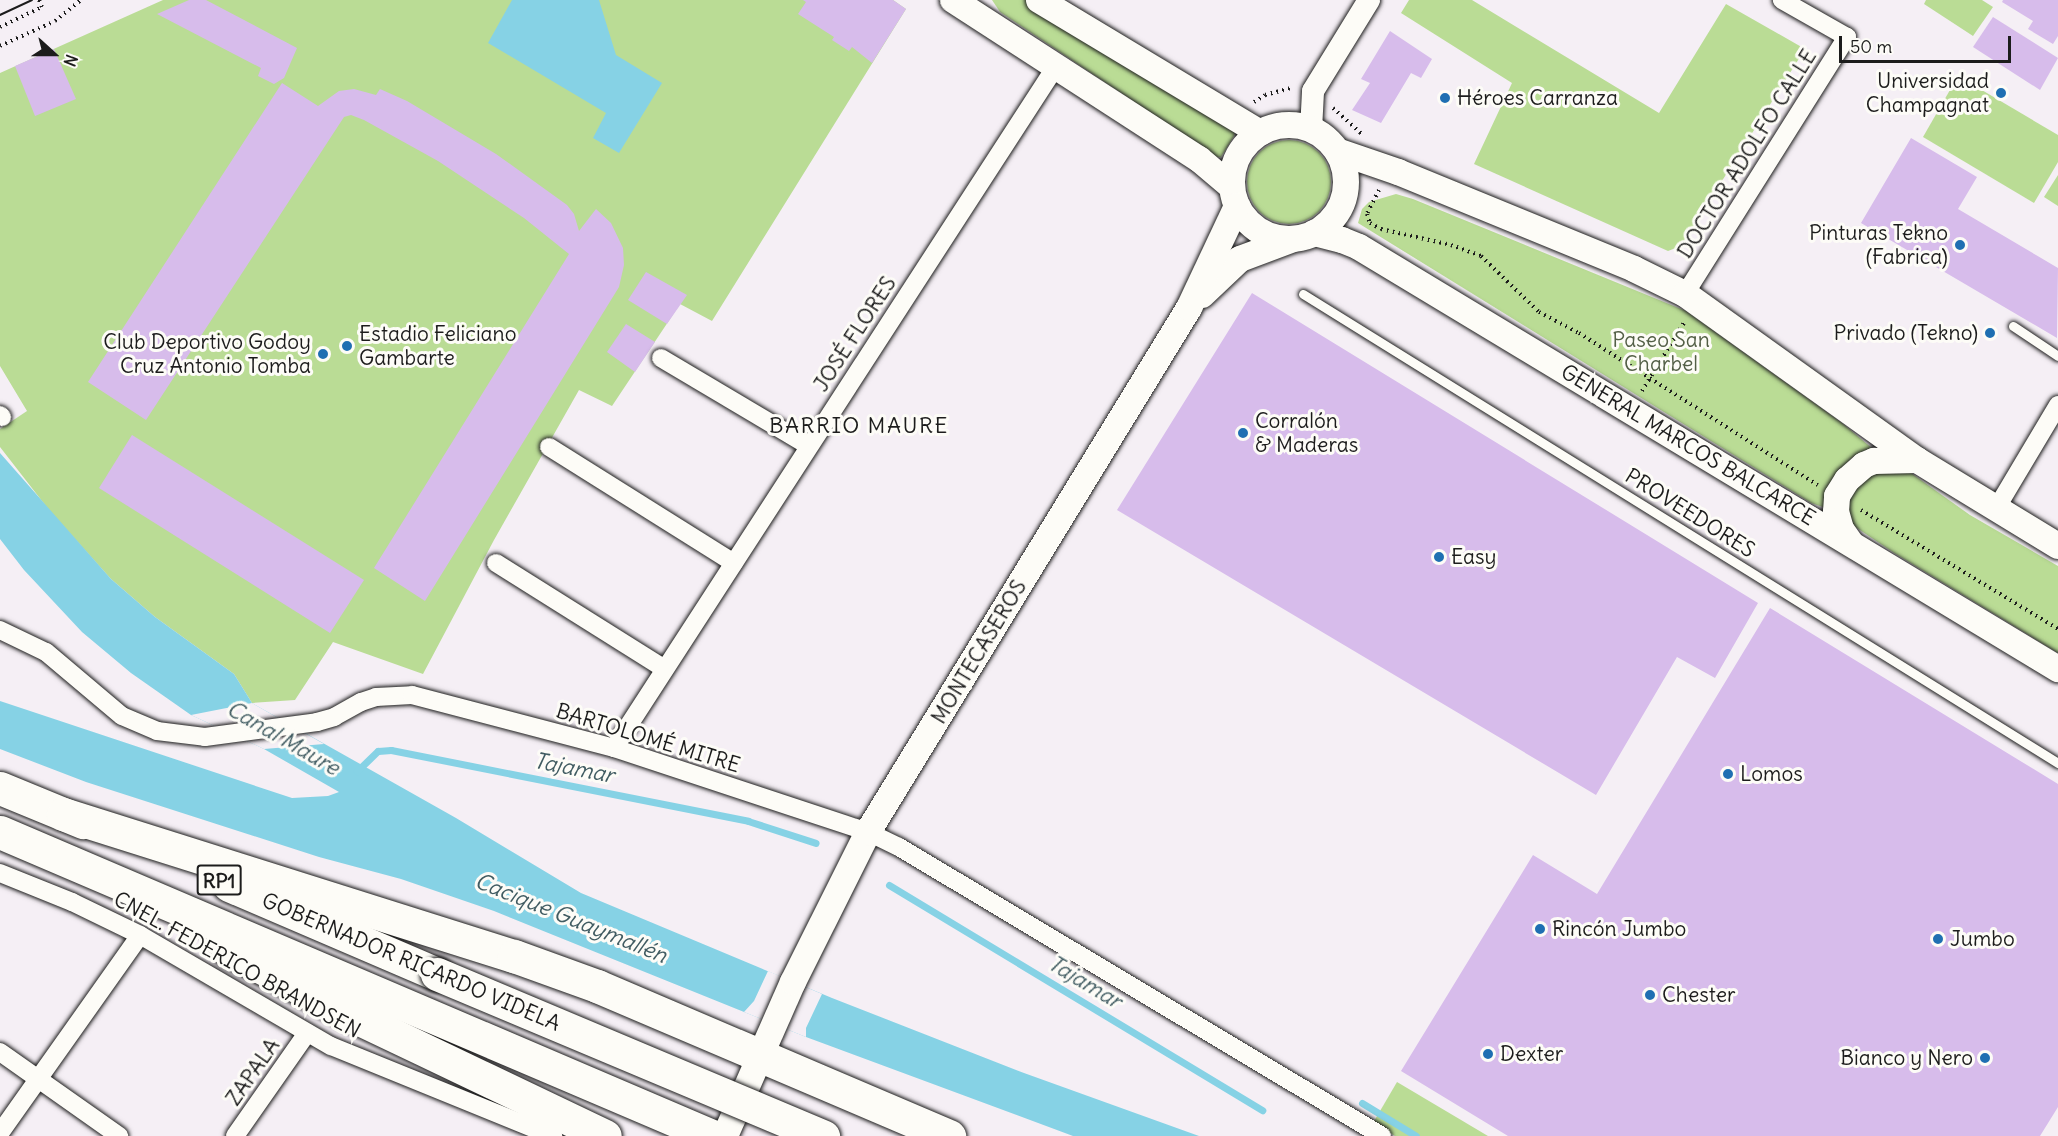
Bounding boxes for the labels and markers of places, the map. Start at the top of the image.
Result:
place label: Universidad Champagnat [1866,68,1989,118]
place label: Héroes Carranza [1457,85,1618,111]
marker: Universidad Champagnat [1994,86,2008,100]
marker: Héroes Carranza [1438,91,1452,105]
place label: Pinturas Tekno (Fabrica) [1809,220,1948,270]
marker: Pinturas Tekno (Fabrica) [1953,238,1967,252]
place label: Privado (Tekno) [1834,320,1978,346]
place label: Estadio Feliciano Gambarte [359,321,517,371]
marker: Privado (Tekno) [1983,326,1997,340]
place label: Club Deportivo Godoy Cruz Antonio Tomba [103,329,311,379]
marker: Estadio Feliciano Gambarte [340,339,354,353]
marker: Club Deportivo Godoy Cruz Antonio Tomba [316,347,330,361]
place label: Corralón & Maderas [1255,408,1358,458]
marker: Corralón & Maderas [1236,426,1250,440]
place label: Easy [1451,544,1497,570]
marker: Easy [1432,550,1446,564]
place label: Lomos [1740,761,1803,787]
marker: Lomos [1721,767,1735,781]
place label: Rincón Jumbo [1552,916,1686,942]
marker: Rincón Jumbo [1533,922,1547,936]
place label: Jumbo [1950,926,2015,952]
marker: Jumbo [1931,932,1945,946]
place label: Chester [1662,982,1736,1008]
marker: Chester [1643,988,1657,1002]
place label: Dexter [1500,1041,1563,1067]
place label: Bianco y Nero [1840,1045,1973,1071]
marker: Dexter [1481,1047,1495,1061]
marker: Bianco y Nero [1978,1051,1992,1065]

